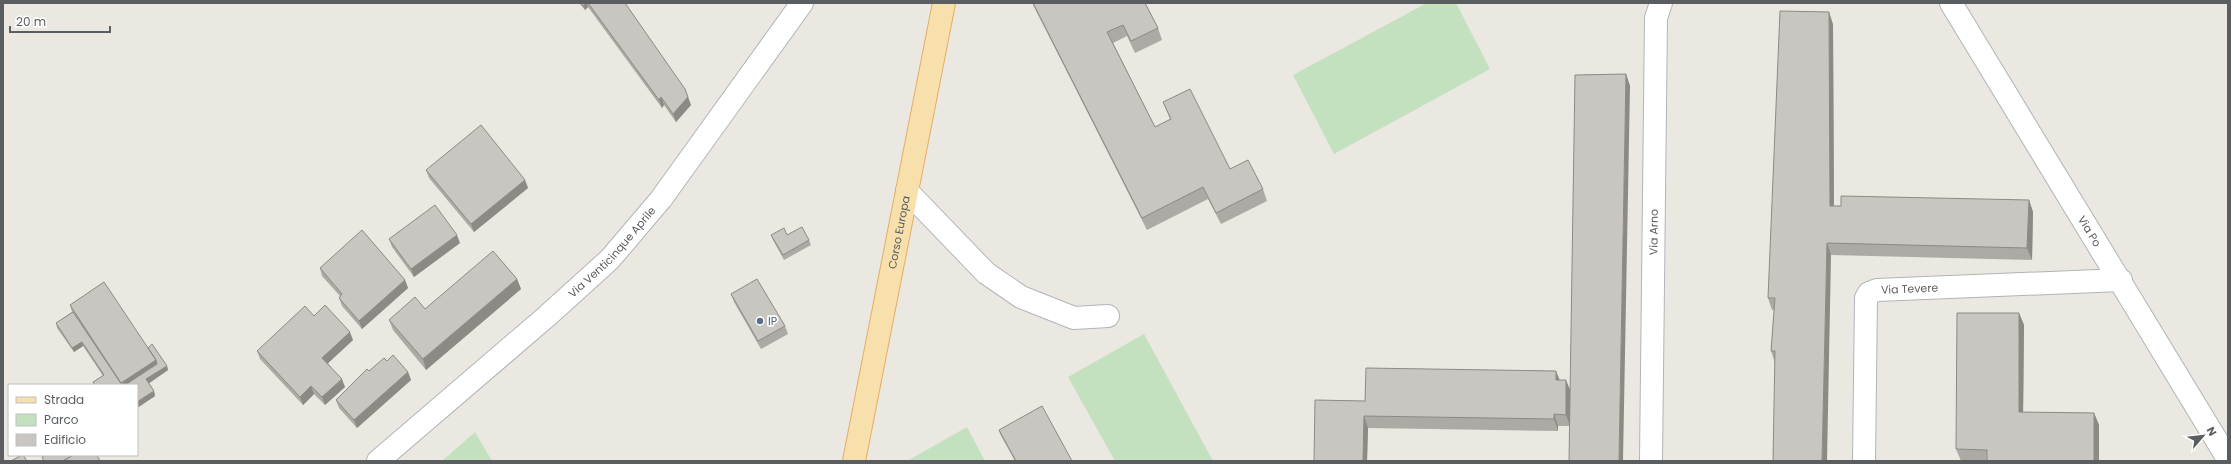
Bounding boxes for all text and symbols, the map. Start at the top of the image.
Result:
scale bar [10,8,110,34]
text: 20 m [16,13,46,30]
street label: Corso Europa [884,194,914,270]
street label: Via Venticinque Aprile [565,203,659,301]
street label: Via Arno [1645,209,1662,255]
street label: Via Po [2074,213,2105,250]
street label: Via Tevere [1881,279,1939,298]
place label: IP [768,313,777,329]
marker: IP [755,316,765,326]
legend [8,384,138,456]
text: Strada [44,391,84,408]
text: Parco [44,411,79,428]
north arrow [2183,416,2223,456]
text: N [2203,424,2221,439]
text: Edificio [44,431,86,448]

